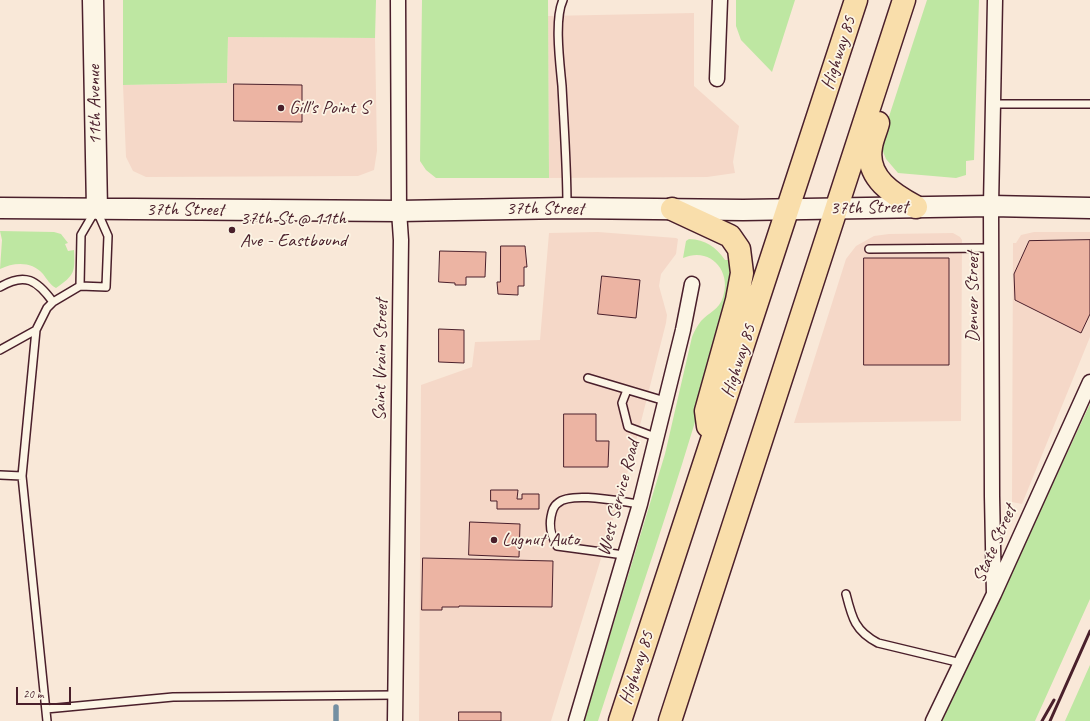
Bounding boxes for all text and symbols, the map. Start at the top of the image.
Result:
street label: Highway 85 [817,14,861,92]
street label: 11th Avenue [83,65,107,145]
place label: Gill's Point S [289,97,369,119]
marker: Gill's Point S [276,103,286,113]
street label: 37th Street [830,196,908,220]
street label: 37th Street [506,198,584,220]
street label: 37th Street [146,199,224,221]
place label: 37th St @ 11th Ave - Eastbound [240,208,346,252]
marker: 37th St @ 11th Ave - Eastbound [227,225,237,235]
street label: Denver Street [962,251,984,343]
street label: Saint Vrain Street [369,299,393,421]
street label: Highway 85 [717,322,761,400]
street label: West Service Road [593,438,645,558]
street label: State Street [968,502,1022,586]
place label: Lugnut Auto [502,529,579,551]
marker: Lugnut Auto [489,535,499,545]
street label: Highway 85 [615,629,659,707]
scale bar [18,679,73,705]
text: 20 m [23,686,43,702]

